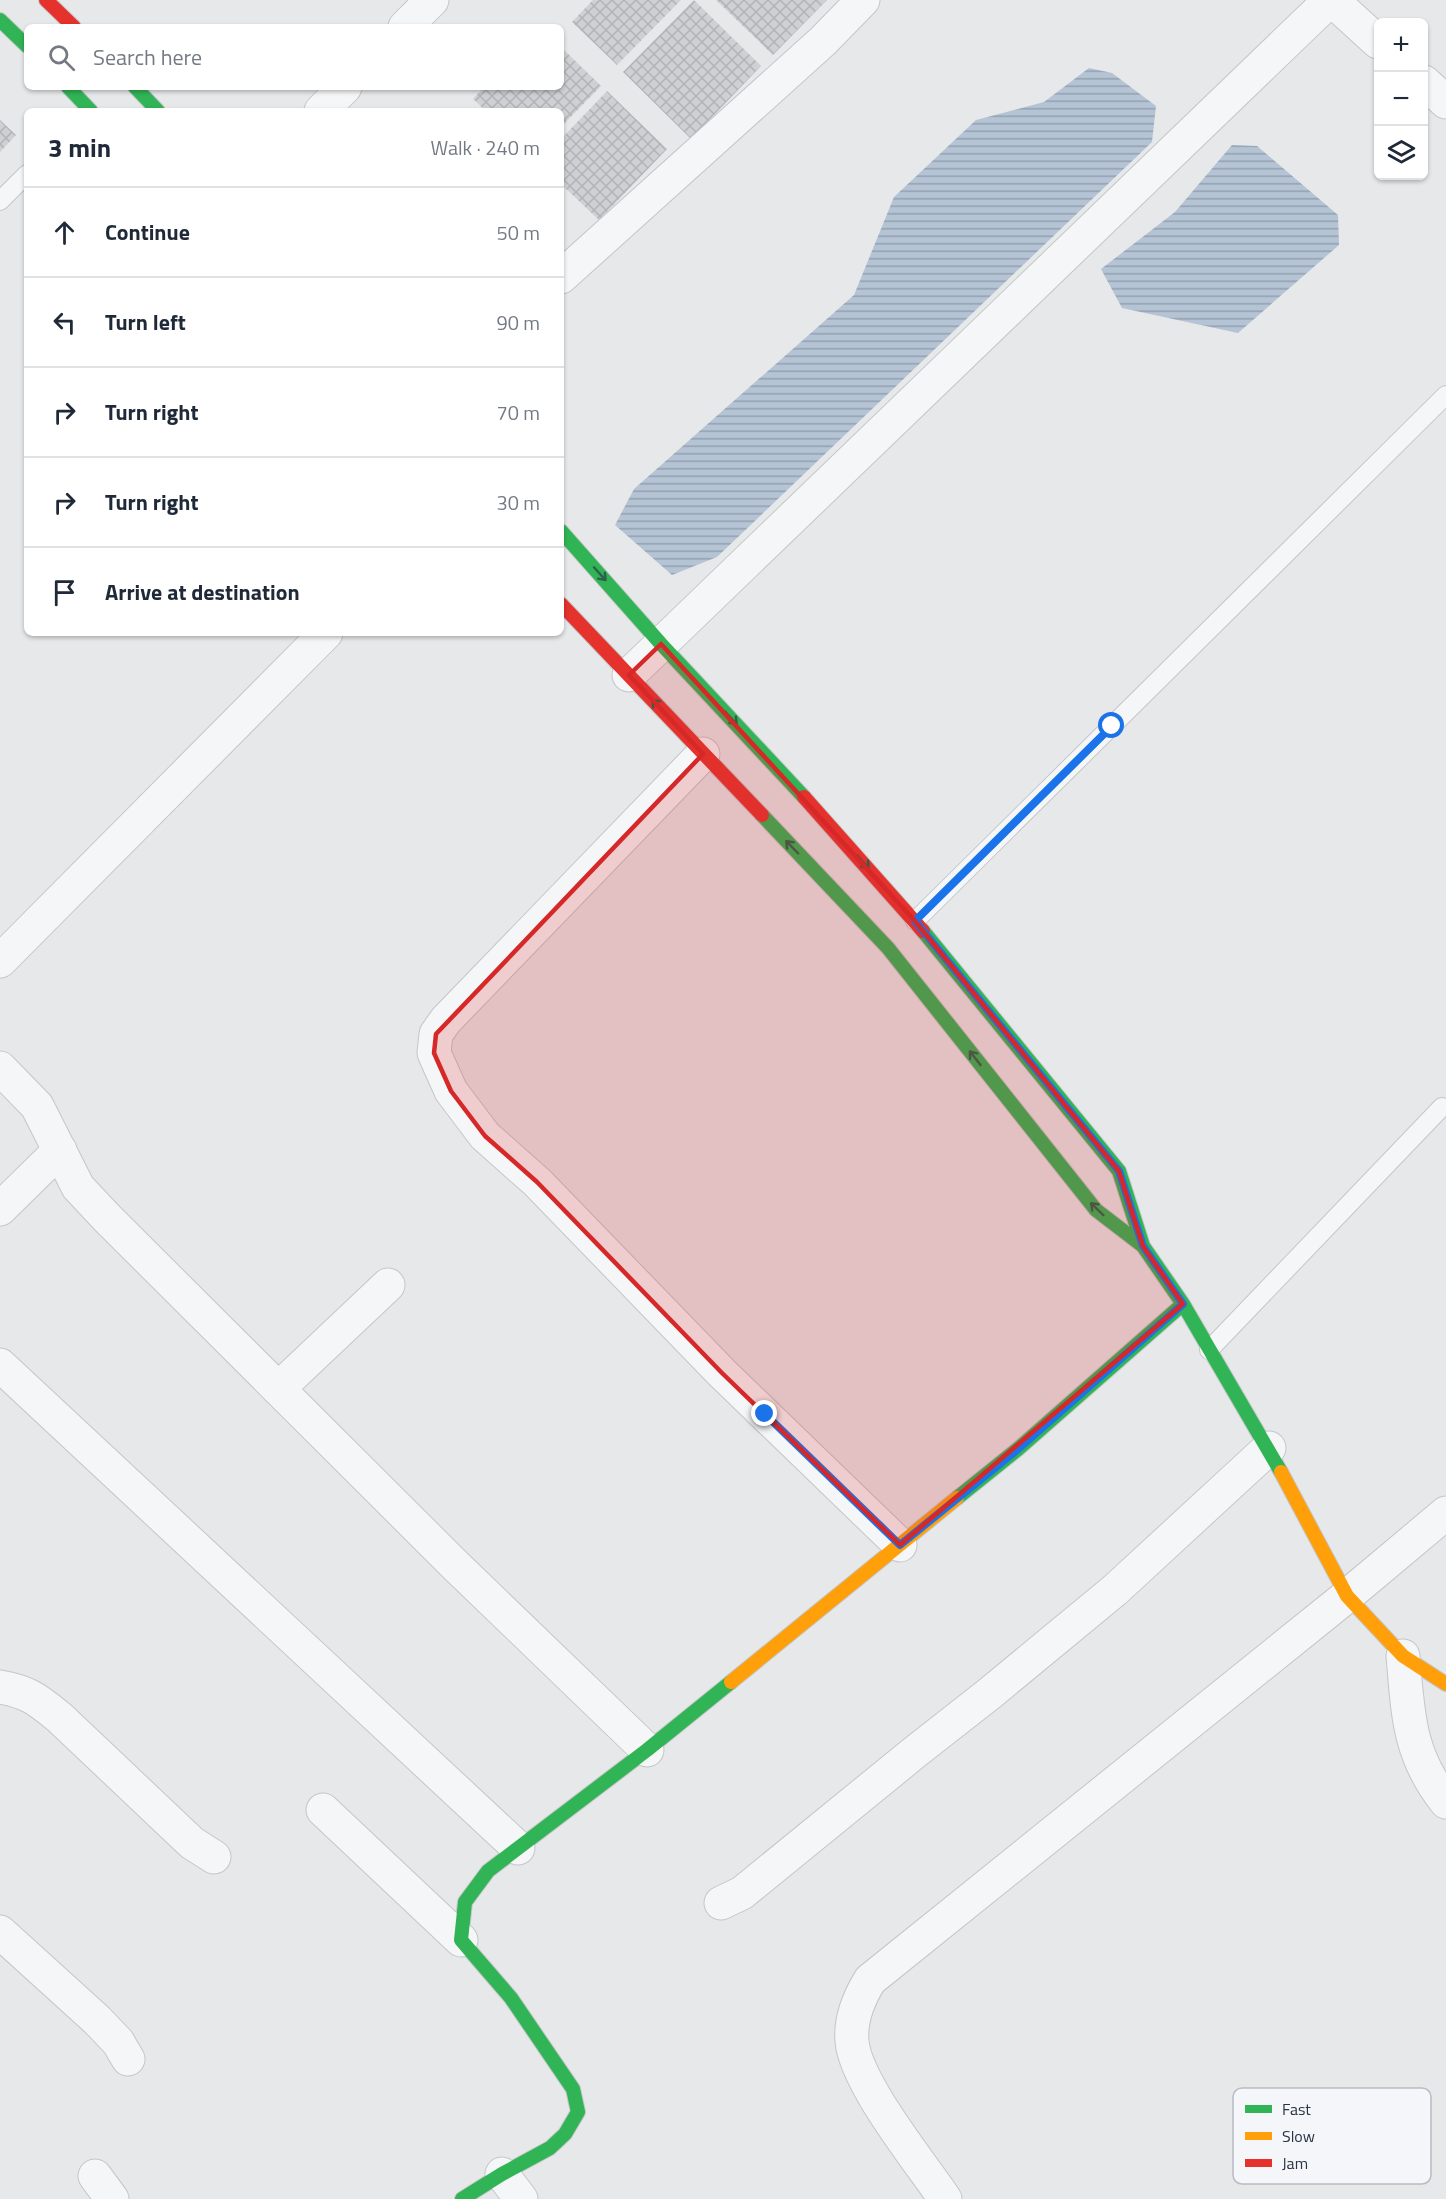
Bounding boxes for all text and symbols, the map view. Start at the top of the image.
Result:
map controls [1374,18,1428,180]
button: + [1374,18,1428,72]
search box [24,24,564,90]
text: Search here [93,40,202,74]
icon: search [45,41,78,74]
button: − [1374,72,1428,126]
button: layers [1374,126,1428,180]
text: 3 min [48,128,111,167]
text: Walk · 240 m [431,132,540,163]
text: Continue [105,215,190,249]
icon: ahead [48,216,81,249]
text: 50 m [496,217,540,248]
text: Turn left [105,305,186,339]
icon: left [48,306,81,339]
text: 90 m [496,307,540,338]
text: Turn right [105,395,199,429]
icon: right [48,396,81,429]
text: 70 m [496,397,540,428]
text: Turn right [105,485,199,519]
icon: right [48,486,81,519]
text: 30 m [496,487,540,518]
one-way arrow [593,567,607,582]
text: Arrive at destination [105,575,300,609]
icon: arrive [48,576,81,609]
one-way arrow [651,699,665,714]
one-way arrow [724,711,739,726]
route start [1098,712,1124,738]
one-way arrow [785,840,799,855]
one-way arrow [856,854,870,869]
one-way arrow [968,1050,981,1066]
one-way arrow [1090,1202,1104,1217]
route end [751,1400,777,1426]
legend [1233,2088,1431,2184]
text: Fast [1282,2097,1311,2121]
text: Slow [1282,2124,1315,2148]
text: Jam [1282,2151,1308,2175]

